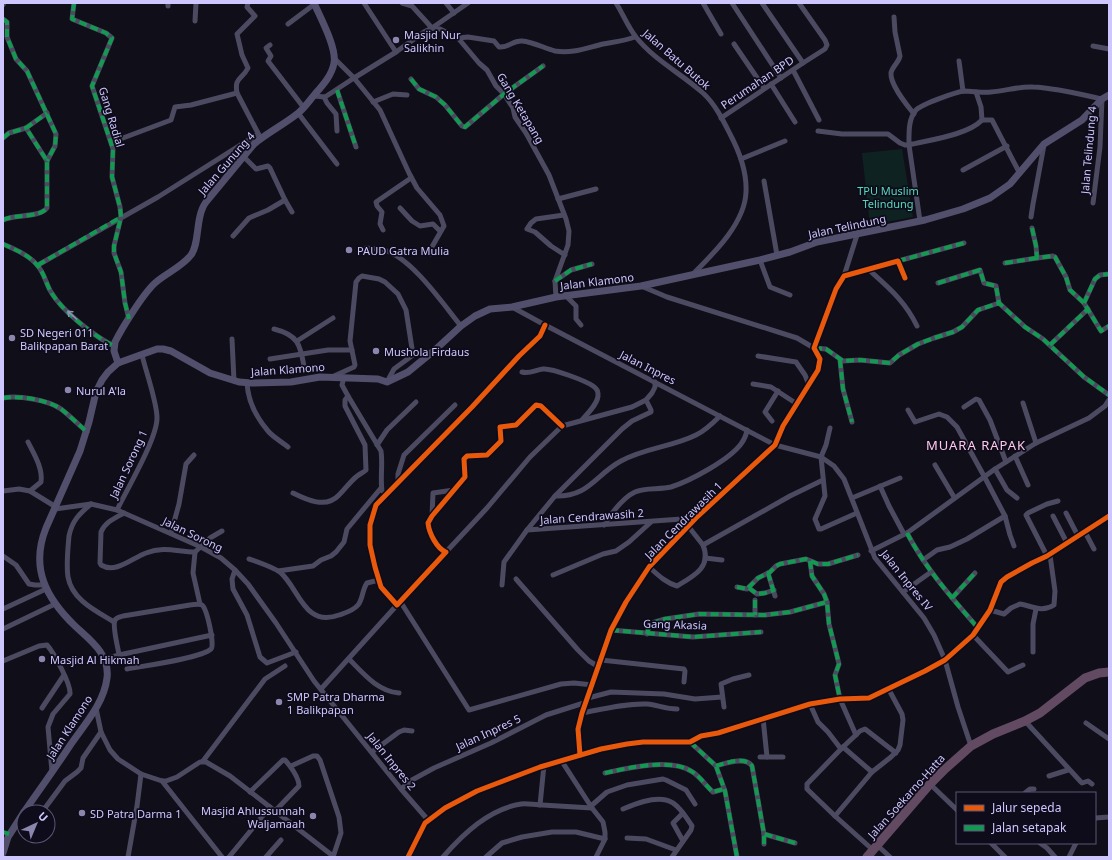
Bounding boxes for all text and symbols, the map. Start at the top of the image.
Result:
street label: Jalan Batu Butok [639,25,714,93]
place label: Masjid Nur Salikhin [404,27,461,55]
marker: Masjid Nur Salikhin [391,35,401,45]
street label: Perumahan BPD [718,52,796,112]
street label: Gang Ketapang [494,70,548,146]
street label: Gang Radial [96,85,128,149]
street label: Jalan Telindung 4 [1077,105,1099,196]
street label: Jalan Gunung 4 [194,128,258,198]
park label: TPU Muslim Telindung [857,183,919,211]
street label: Jalan Telindung [806,210,887,242]
place label: PAUD Gatra Mulia [357,243,449,258]
marker: PAUD Gatra Mulia [344,245,354,255]
street label: Jalan Klamono [558,269,635,293]
one-way arrow [67,310,77,320]
place label: SD Negeri 011 Balikpapan Barat [20,325,108,353]
marker: SD Negeri 011 Balikpapan Barat [7,333,17,343]
place label: Mushola Firdaus [384,344,469,359]
marker: Mushola Firdaus [371,346,381,356]
street label: Jalan Inpres [617,346,679,388]
street label: Jalan Klamono [250,359,326,379]
place label: Nurul A'la [76,383,126,398]
marker: Nurul A'la [63,385,73,395]
street label: Jalan Sorong 1 [105,427,150,502]
district label: MUARA RAPAK [926,436,1026,454]
street label: Jalan Cendrawasih 1 [640,478,725,563]
street label: Jalan Cendrawasih 2 [539,505,644,527]
street label: Jalan Sorong [160,513,226,555]
street label: Jalan Inpres IV [877,546,936,614]
street label: Gang Akasia [643,615,707,633]
place label: Masjid Al Hikmah [50,652,140,667]
marker: Masjid Al Hikmah [37,654,47,664]
place label: SMP Patra Dharma 1 Balikpapan [287,689,385,717]
street label: Jalan Klamono [42,692,96,763]
marker: SMP Patra Dharma 1 Balikpapan [274,697,284,707]
street label: Jalan Inpres 5 [452,710,523,754]
street label: Jalan Inpres 2 [363,728,420,793]
street label: Jalan Soekarno-Hatta [863,751,948,842]
legend [956,792,1096,844]
text: Jalur sepeda [991,799,1061,816]
place label: Masjid Ahlussunnah Waljamaah [201,803,305,831]
north arrow [16,804,56,844]
place label: SD Patra Darma 1 [90,806,181,821]
text: U [35,808,51,825]
marker: SD Patra Darma 1 [77,808,87,818]
marker: Masjid Ahlussunnah Waljamaah [308,811,318,821]
text: Jalan setapak [991,819,1067,836]

